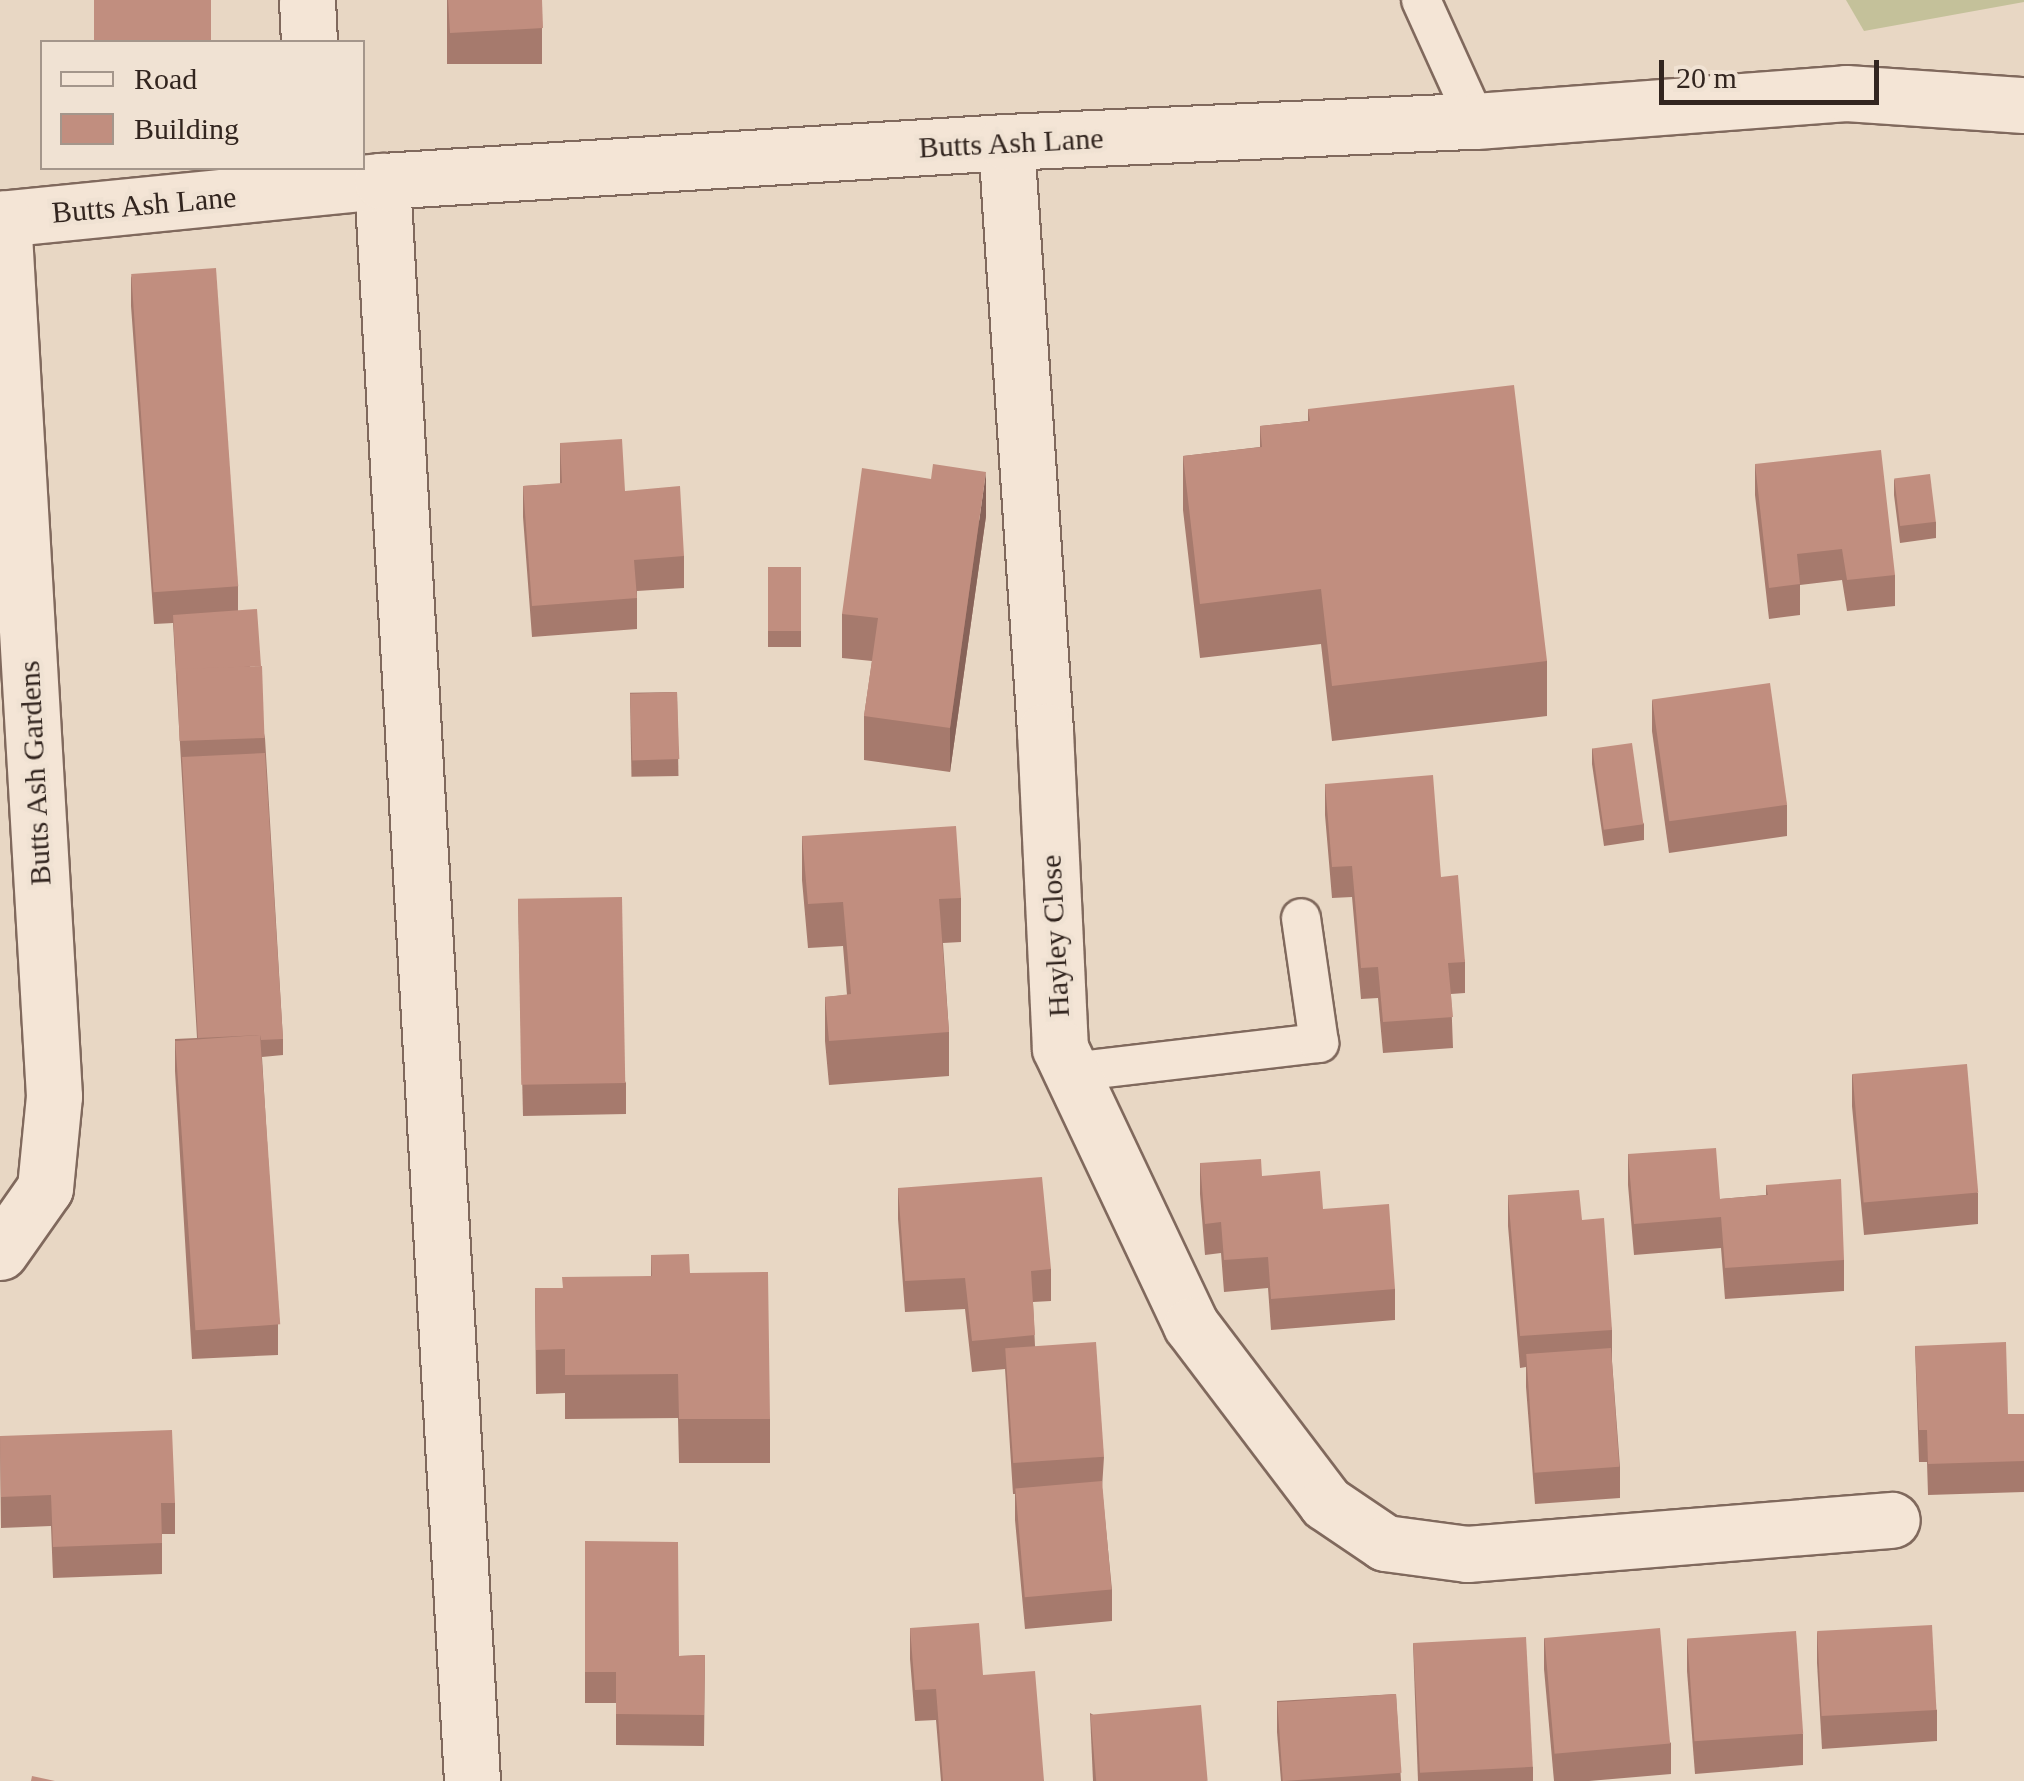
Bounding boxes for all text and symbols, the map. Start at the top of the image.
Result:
legend [40,40,365,170]
scale bar [1664,40,1884,102]
text: 20 m [1676,61,1737,94]
text: Road [134,62,197,95]
text: Building [134,112,239,145]
street label: Butts Ash Lane [917,120,1105,166]
street label: Butts Ash Lane [49,179,239,231]
street label: Butts Ash Gardens [11,659,59,887]
street label: Hayley Close [1033,854,1077,1018]

